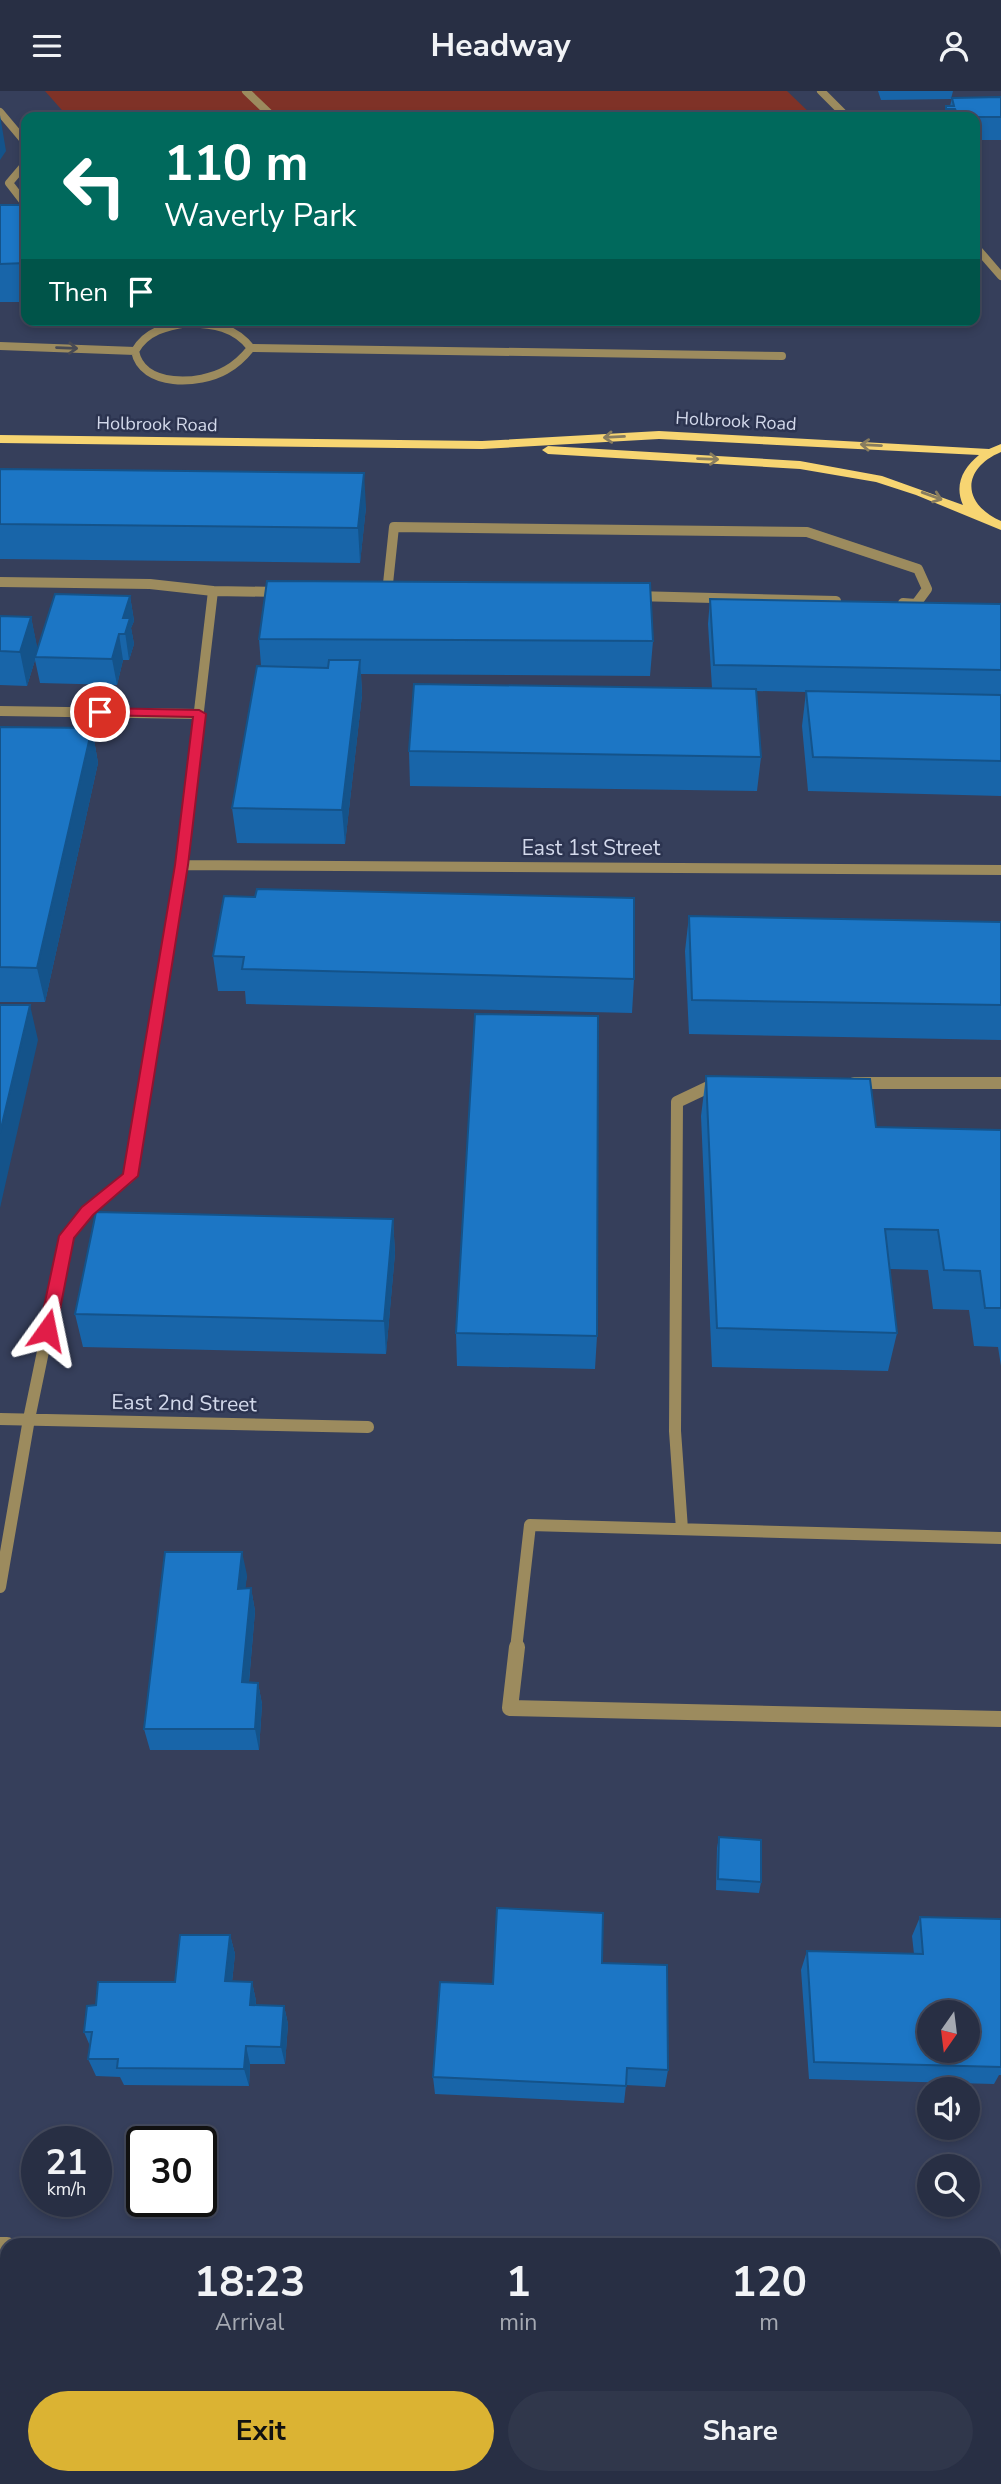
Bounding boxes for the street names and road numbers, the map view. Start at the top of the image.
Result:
street label: Holbrook Road [675,406,797,436]
street label: Holbrook Road [96,411,218,437]
street label: East 1st Street [522,834,661,862]
street label: East 2nd Street [111,1388,258,1418]

